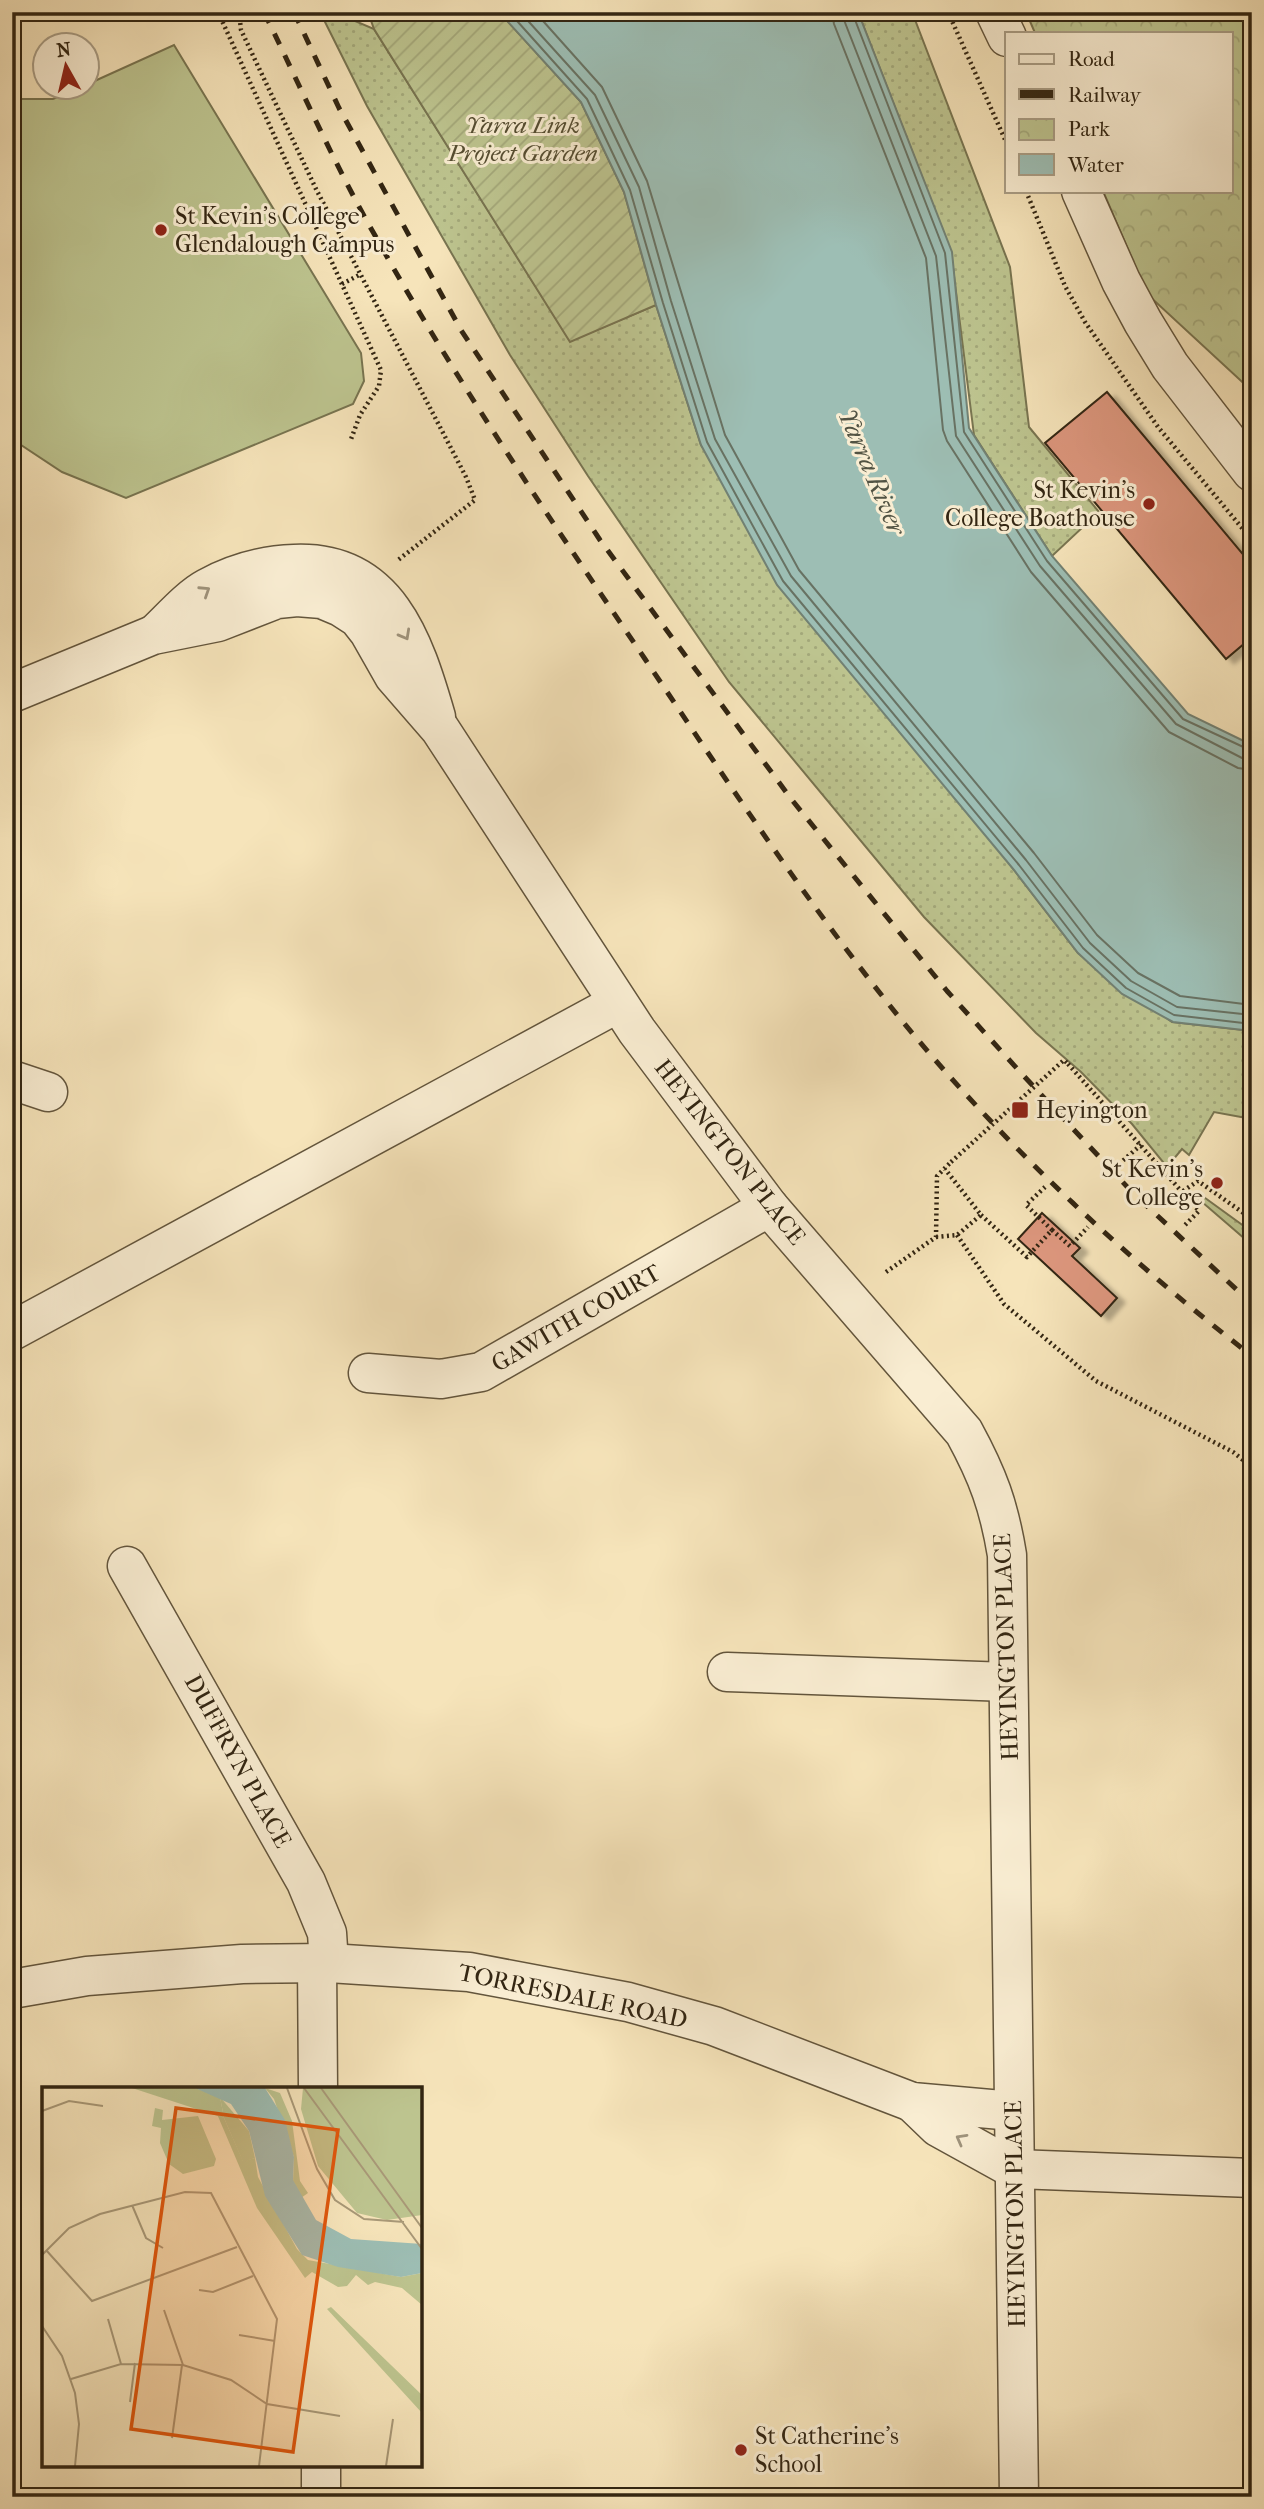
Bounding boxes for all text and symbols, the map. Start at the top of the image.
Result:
north arrow [32,32,102,102]
legend [1005,32,1232,192]
text: N [55,38,73,62]
text: Road [1068,47,1115,71]
text: Railway [1068,83,1142,107]
park label: Yarra Link Project Garden [447,111,598,167]
text: Park [1068,117,1110,141]
text: Water [1067,153,1124,177]
place label: St Kevin's College Glendalough Campus [175,202,394,258]
marker: St Kevin's College Glendalough Campus [153,222,169,238]
water label: Yarra River [832,404,913,542]
place label: St Kevin's College Boathouse [945,476,1135,532]
marker: St Kevin's College Boathouse [1141,496,1157,512]
one-way arrow [197,587,210,600]
one-way arrow [397,627,410,640]
street label: HEYINGTON PLACE [649,1054,811,1250]
place label: Heyington [1036,1096,1148,1124]
marker: Heyington [1010,1100,1030,1120]
place label: St Kevin's College [1101,1155,1203,1211]
marker: St Kevin's College [1209,1175,1225,1191]
street label: GAWITH COURT [486,1258,666,1378]
street label: HEYINGTON PLACE [988,1533,1024,1761]
street label: DUFFRYN PLACE [179,1670,297,1852]
street label: TORRESDALE ROAD [456,1958,690,2034]
inset map [42,2087,422,2467]
street label: HEYINGTON PLACE [999,2100,1031,2328]
one-way arrow [955,2134,968,2147]
place label: St Catherine's School [755,2422,899,2478]
marker: St Catherine's School [733,2442,749,2458]

